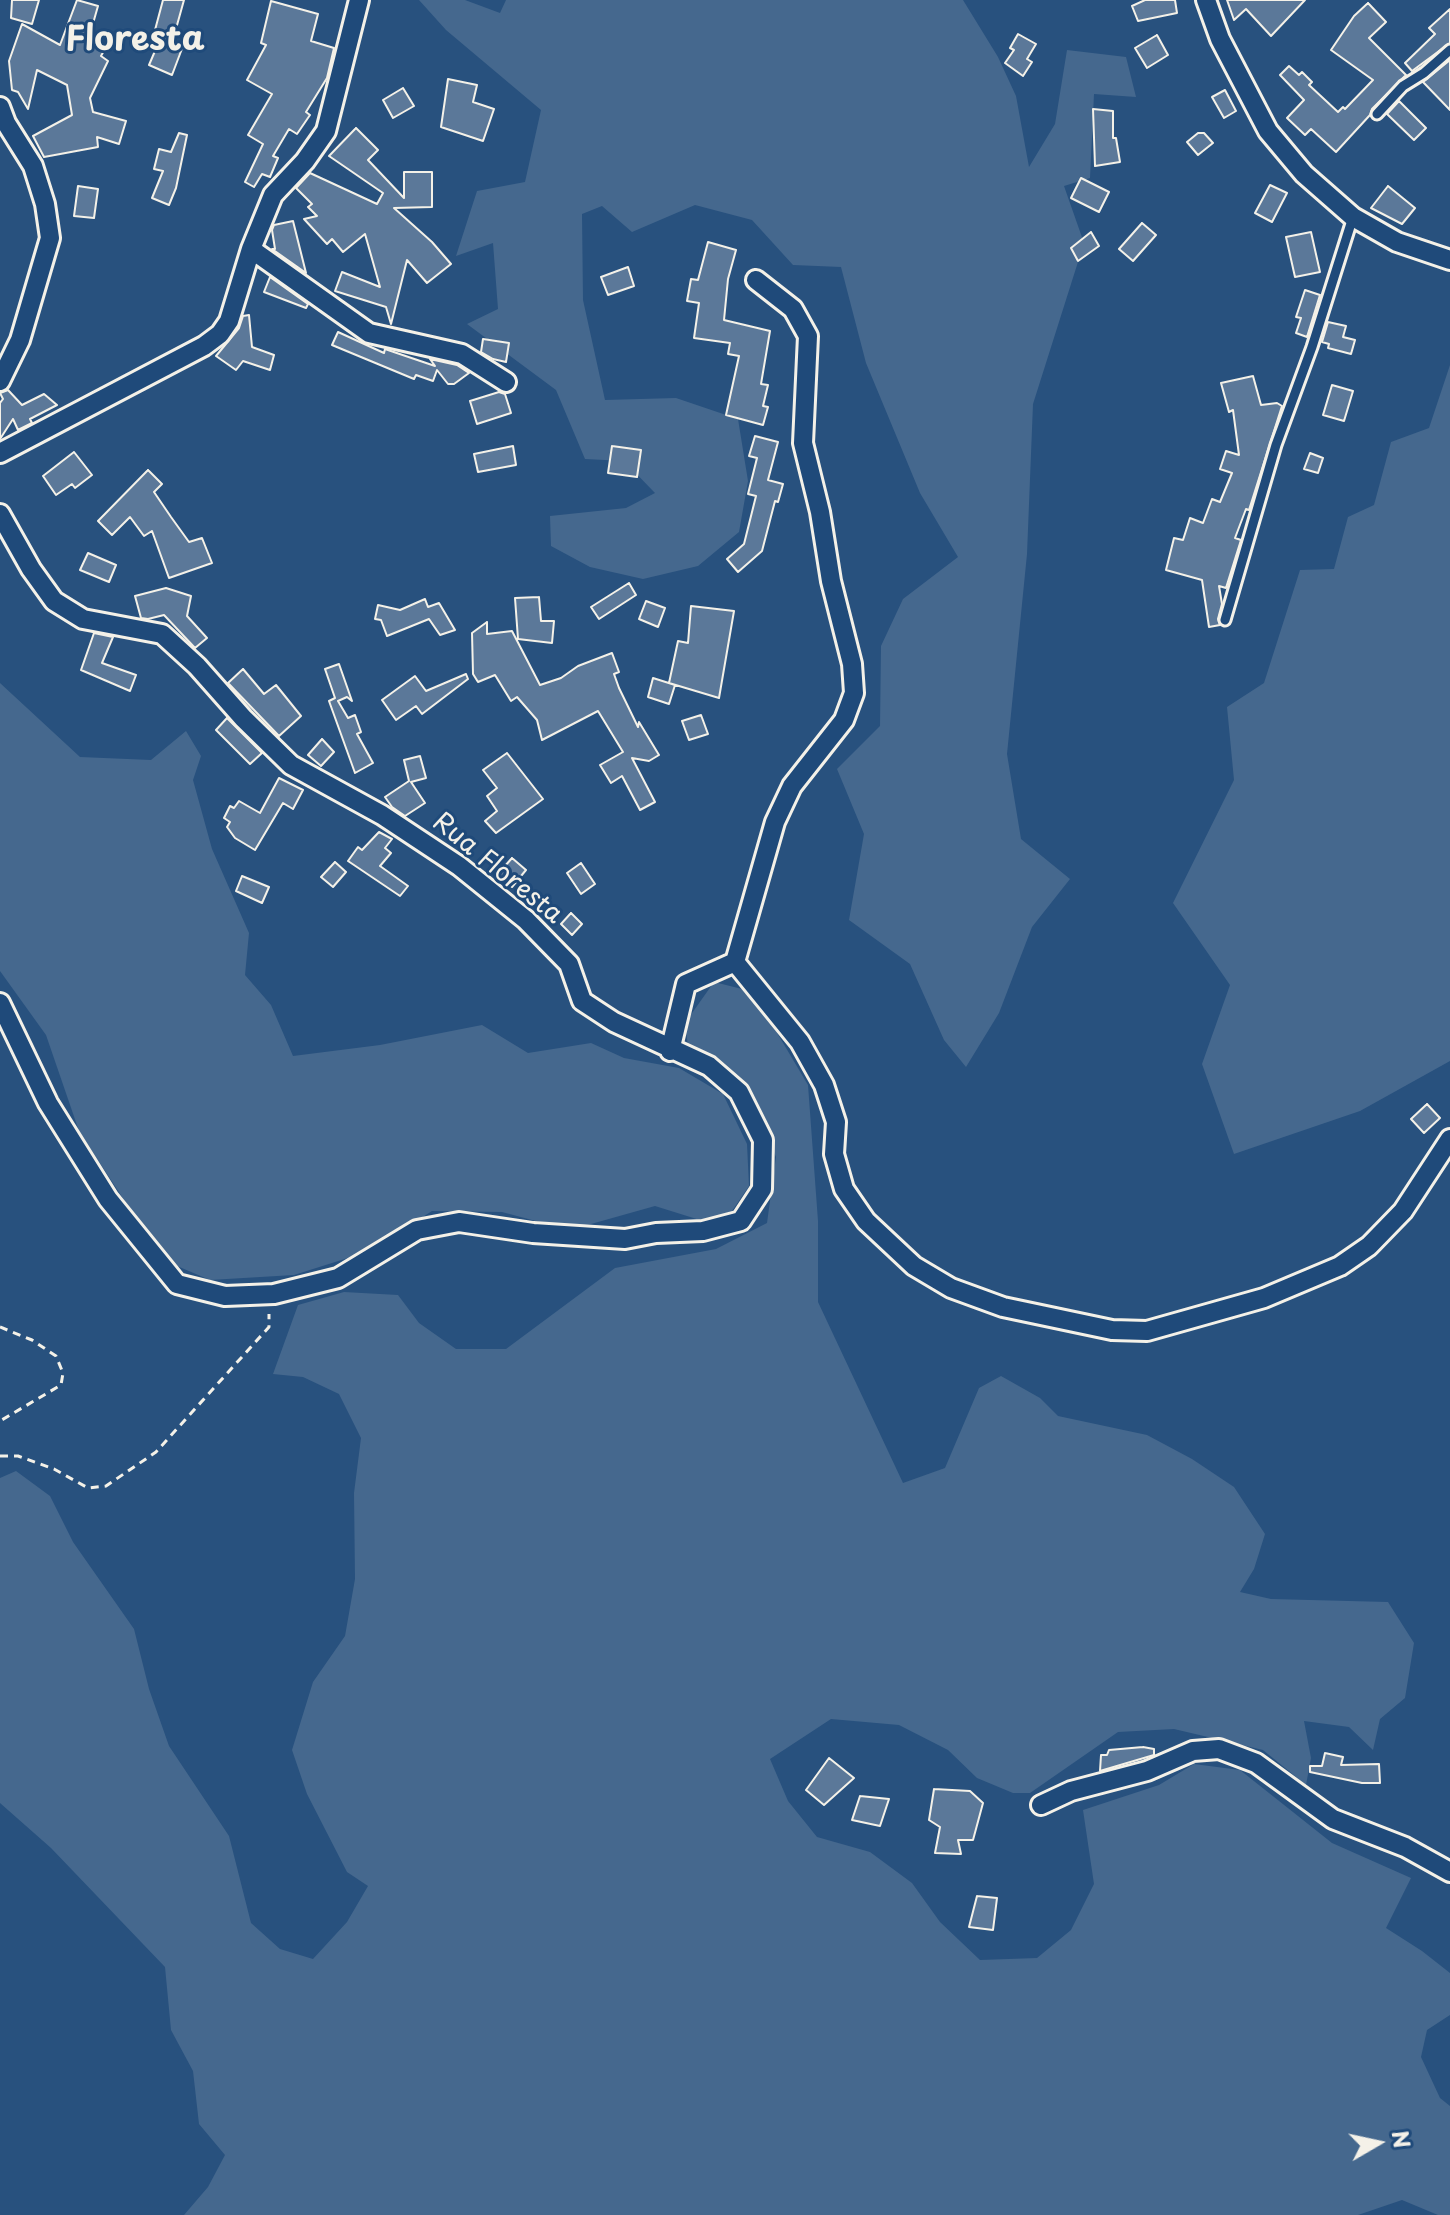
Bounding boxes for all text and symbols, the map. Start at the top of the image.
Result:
district label: Floresta [65,21,205,61]
street label: Rua Floresta [426,807,568,931]
north arrow [1338,2103,1418,2183]
text: N [1385,2128,1420,2150]

